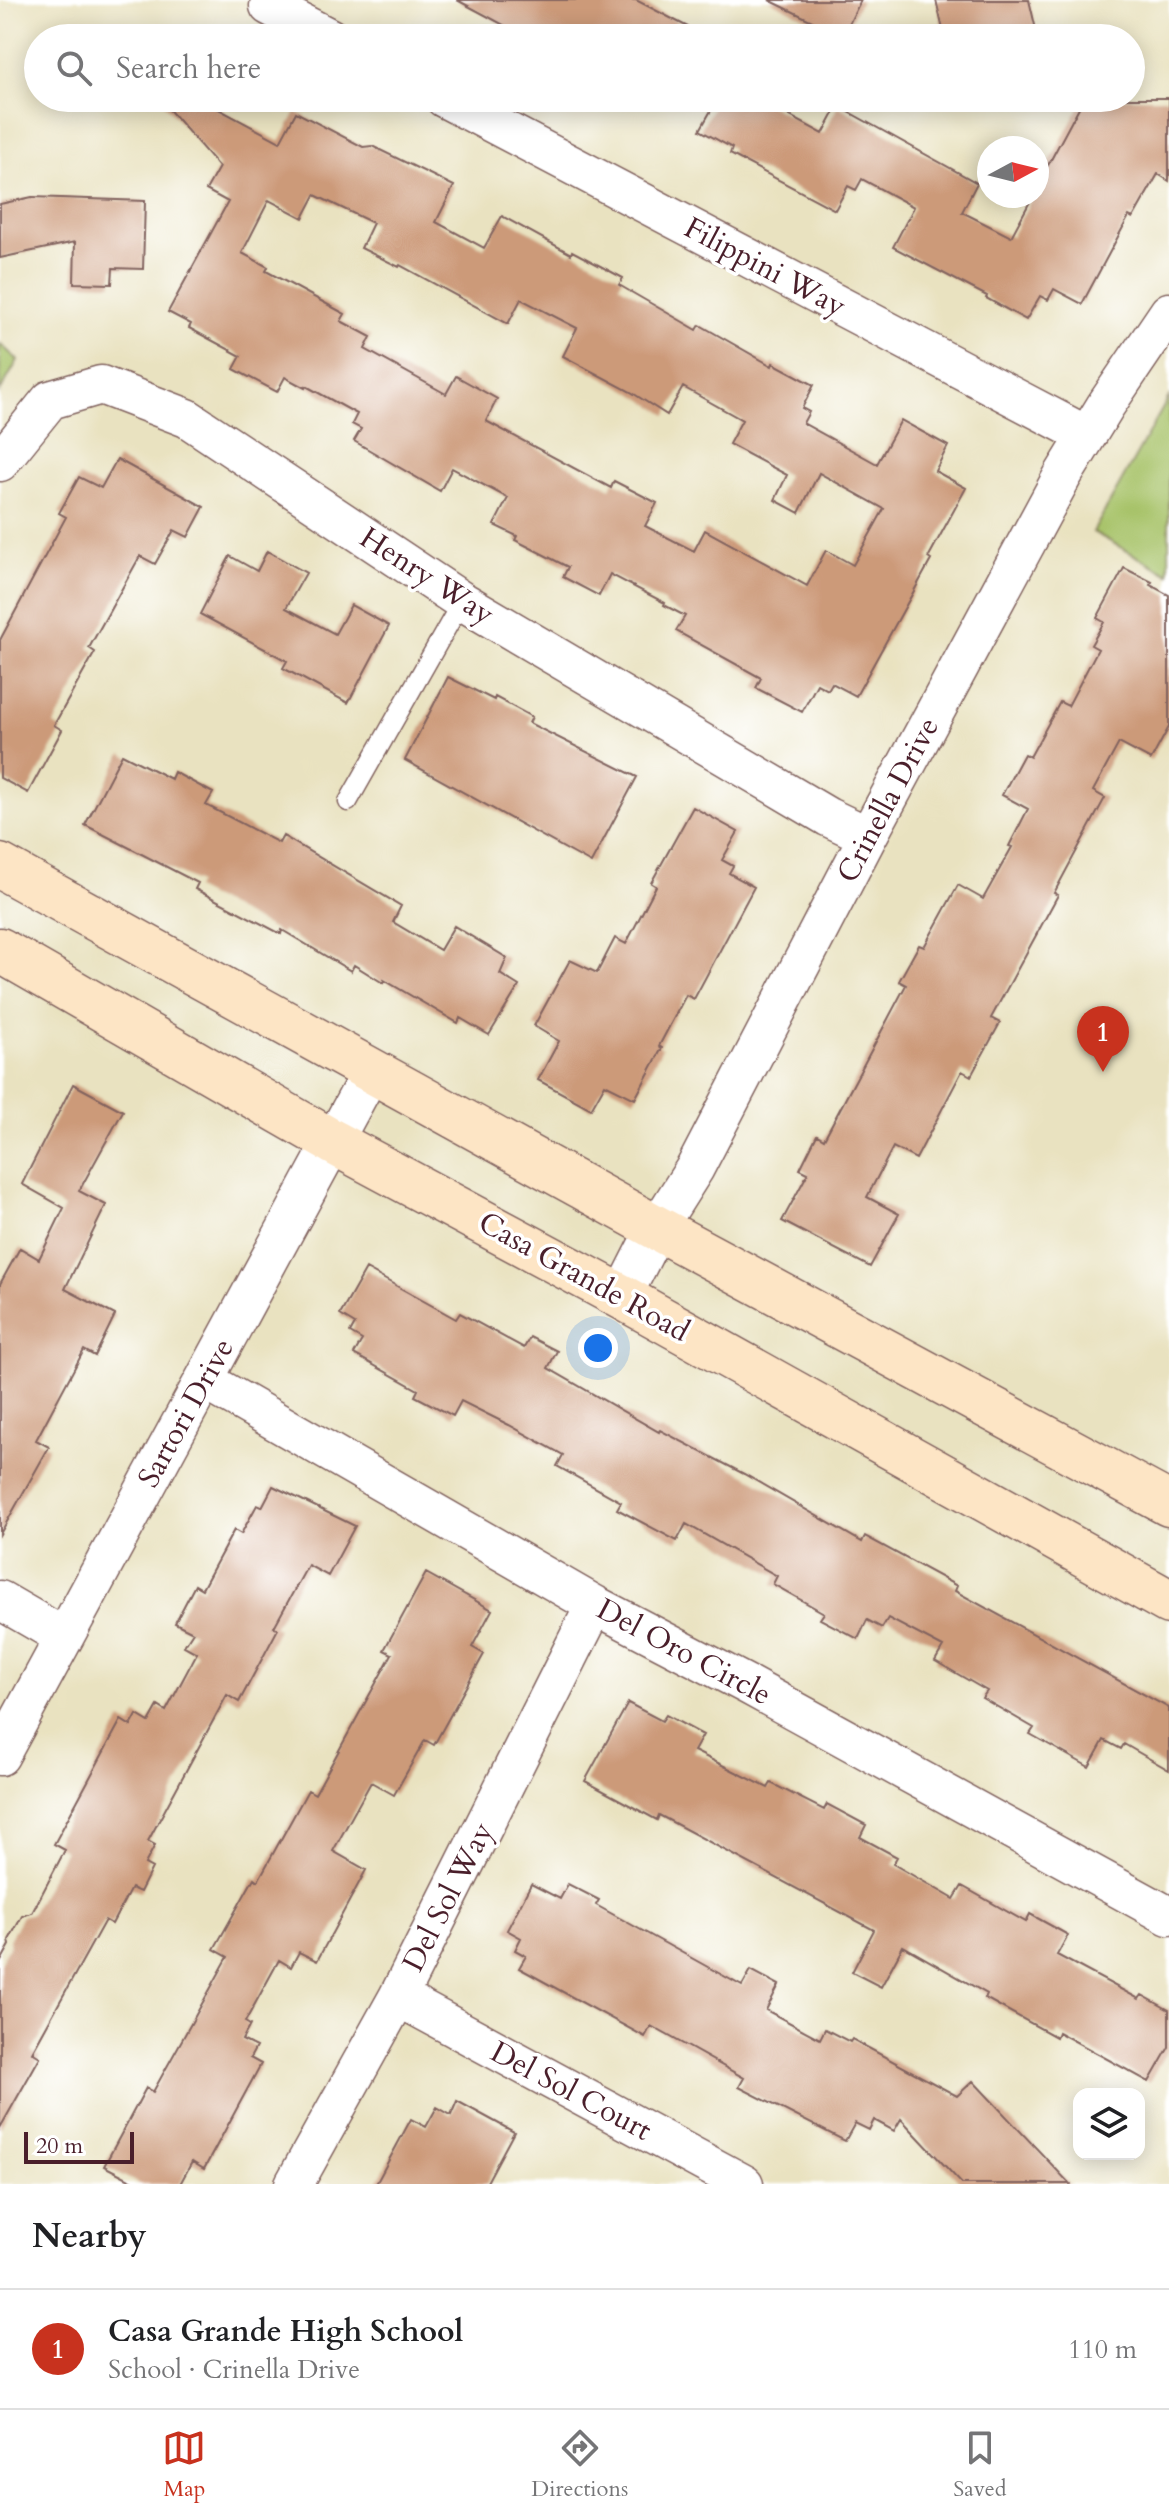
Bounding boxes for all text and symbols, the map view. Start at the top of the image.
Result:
search box [24,24,1145,112]
icon: search [52,46,96,90]
text: Search here [116,48,261,89]
north arrow [977,136,1049,208]
street label: Filippini Way [677,207,853,327]
street label: Henry Way [352,517,502,635]
street label: Crinella Drive [827,710,949,890]
pin: 1 [1077,1006,1129,1072]
street label: Casa Grande Road [471,1202,697,1352]
your location [578,1328,618,1368]
street label: Sartori Drive [128,1331,244,1495]
street label: Del Oro Circle [590,1589,778,1715]
street label: Del Sol Way [393,1815,503,1979]
street label: Del Sol Court [483,2031,659,2151]
map controls [1073,2088,1145,2160]
button: layers [1073,2088,1145,2160]
scale bar [24,2128,134,2164]
text: 20 m [36,2131,83,2161]
text: Nearby [32,2213,147,2259]
text: Casa Grande High School [108,2311,463,2352]
text: 1 [51,2332,65,2367]
text: 110 m [1068,2332,1137,2367]
text: School · Crinella Drive [108,2352,360,2387]
tab: Map [162,2426,206,2504]
tab: Directions [531,2426,628,2504]
tab: Saved [953,2426,1007,2504]

